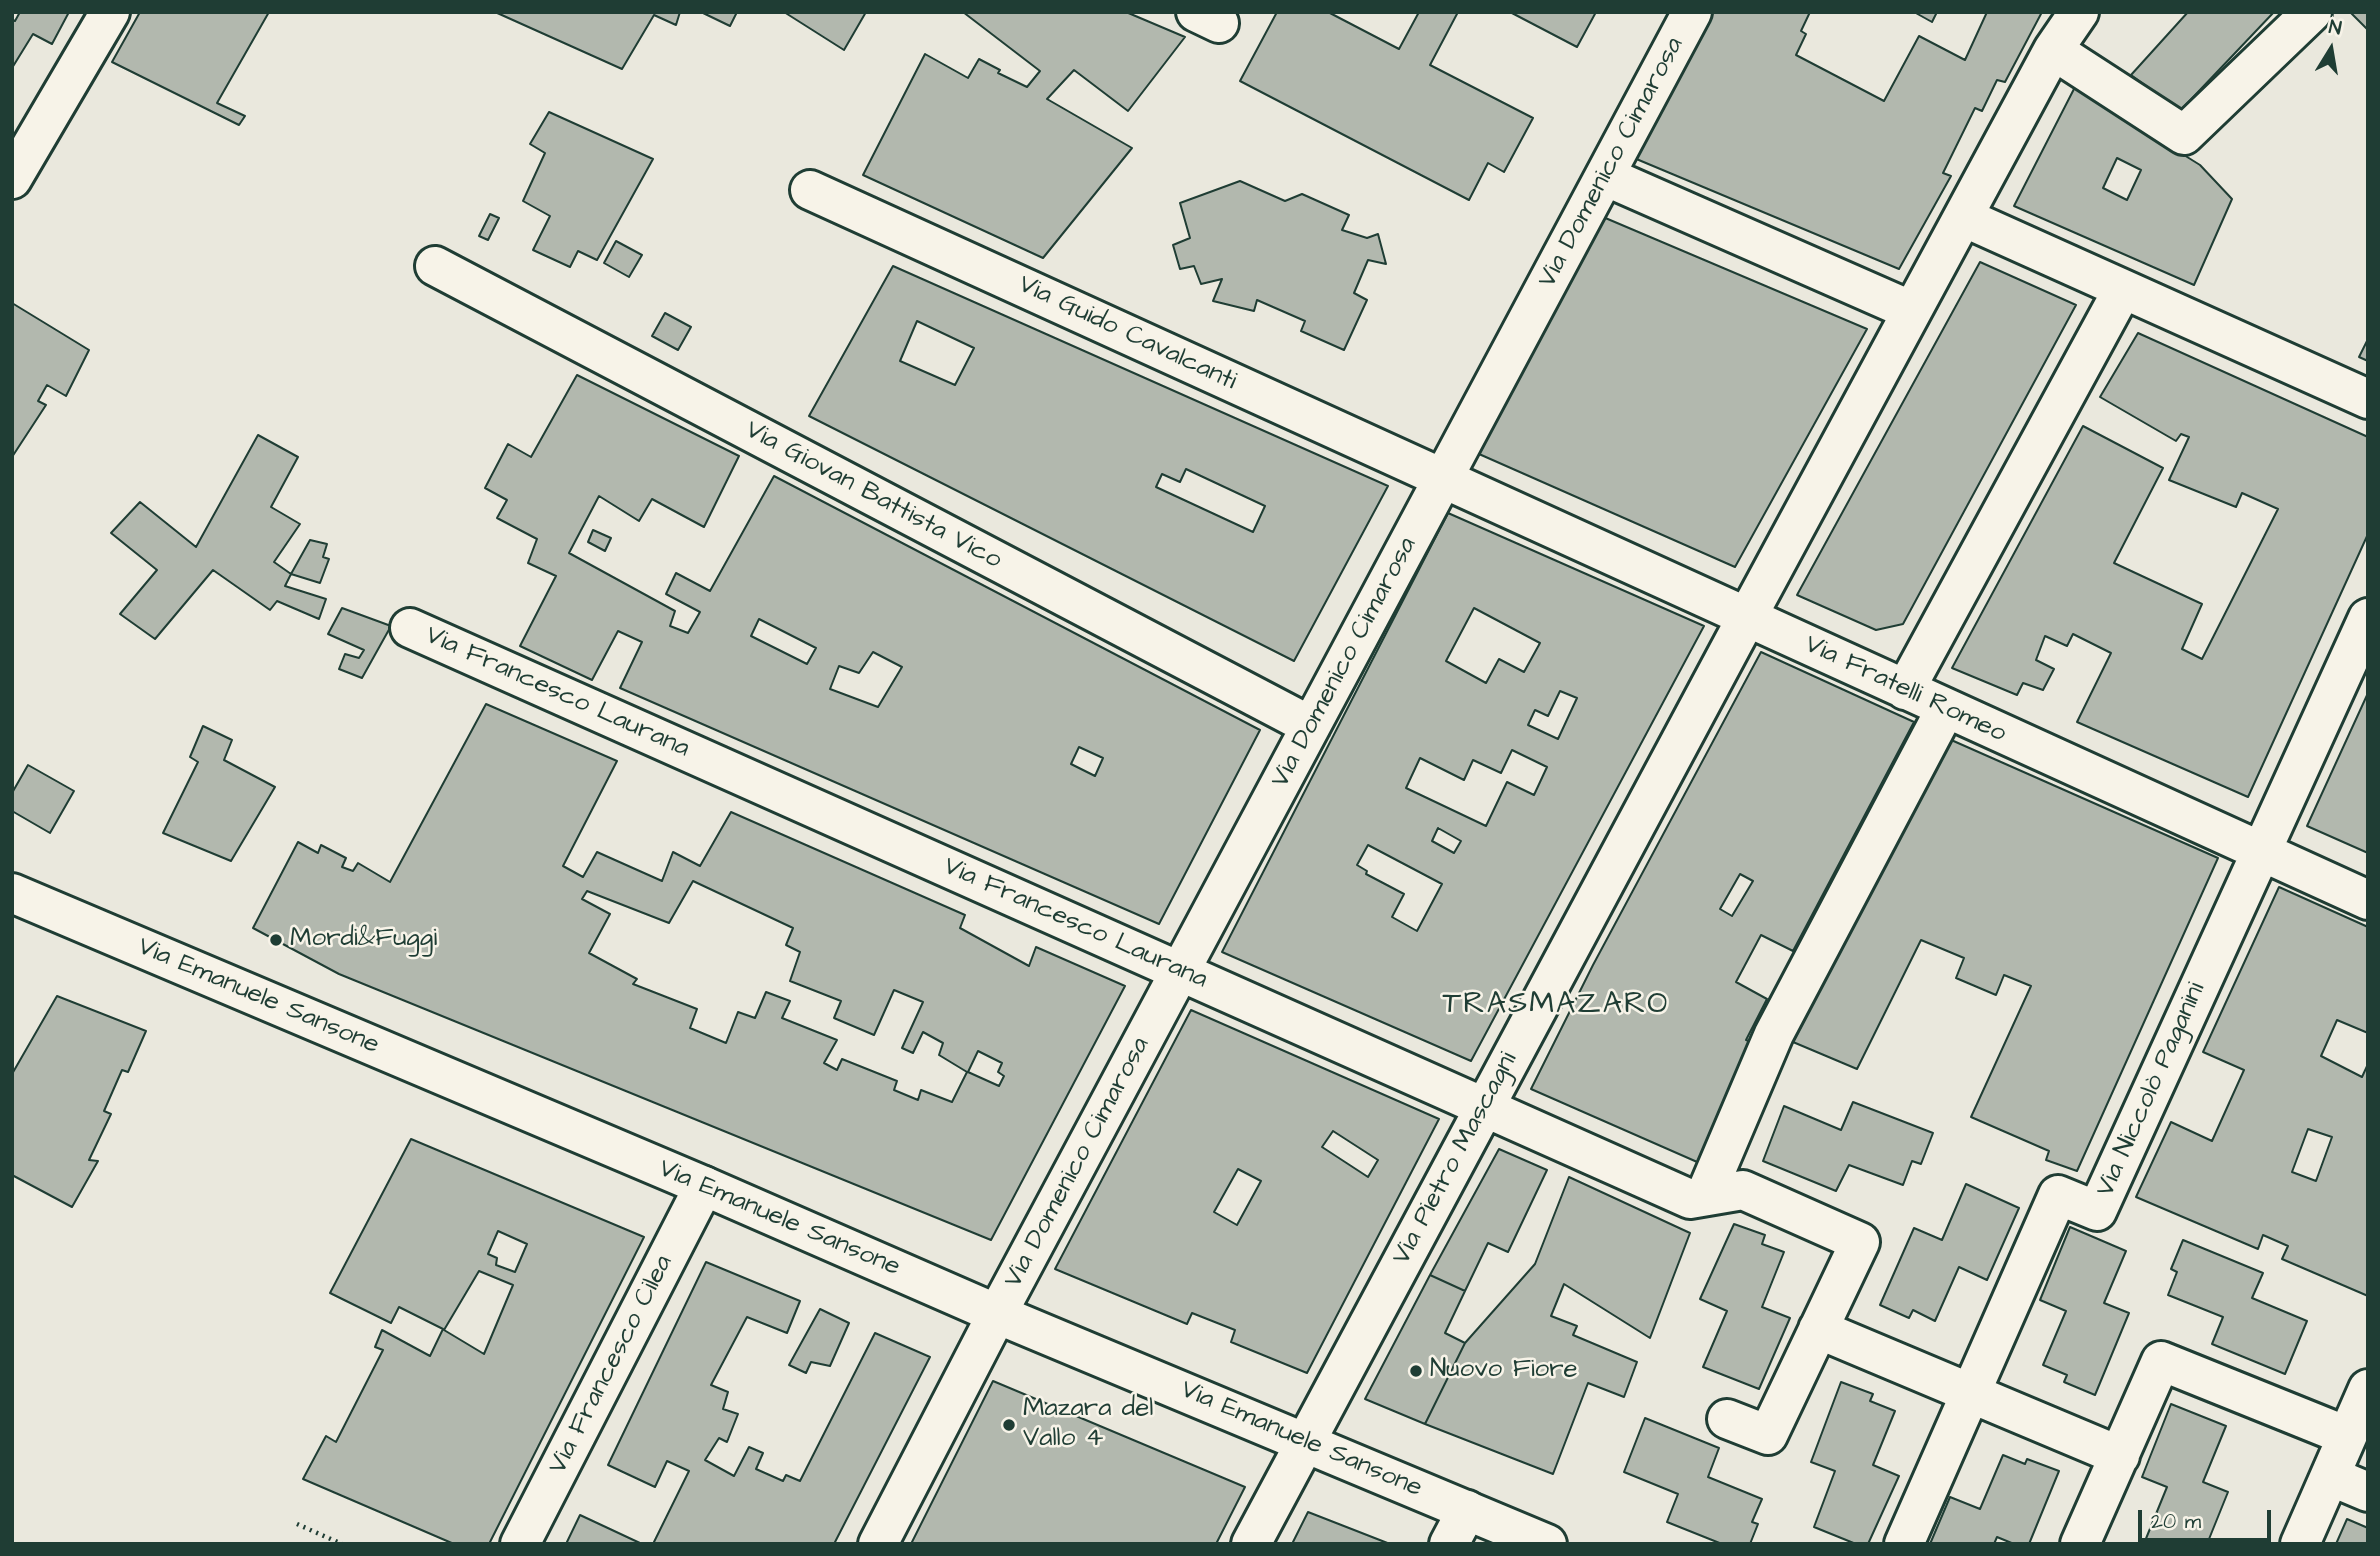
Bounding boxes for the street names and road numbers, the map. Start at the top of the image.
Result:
street label: Via Domenico Cimarosa [1533,32,1691,294]
street label: Via Guido Cavalcanti [1013,270,1241,398]
street label: Via Giovan Battista Vico [740,415,1006,577]
street label: Via Domenico Cimarosa [1266,532,1424,794]
street label: Via Francesco Laurana [420,621,694,765]
street label: Via Fratelli Romeo [1799,630,2011,750]
street label: Via Francesco Laurana [938,852,1212,996]
street label: Via Emanuele Sansone [133,932,383,1062]
street label: Via Niccolò Paganini [2091,978,2213,1202]
street label: Via Domenico Cimarosa [999,1032,1157,1294]
street label: Via Pietro Mascagni [1387,1047,1525,1271]
street label: Via Emanuele Sansone [654,1154,904,1284]
street label: Via Francesco Cilea [543,1250,681,1480]
street label: Via Emanuele Sansone [1176,1375,1426,1505]

